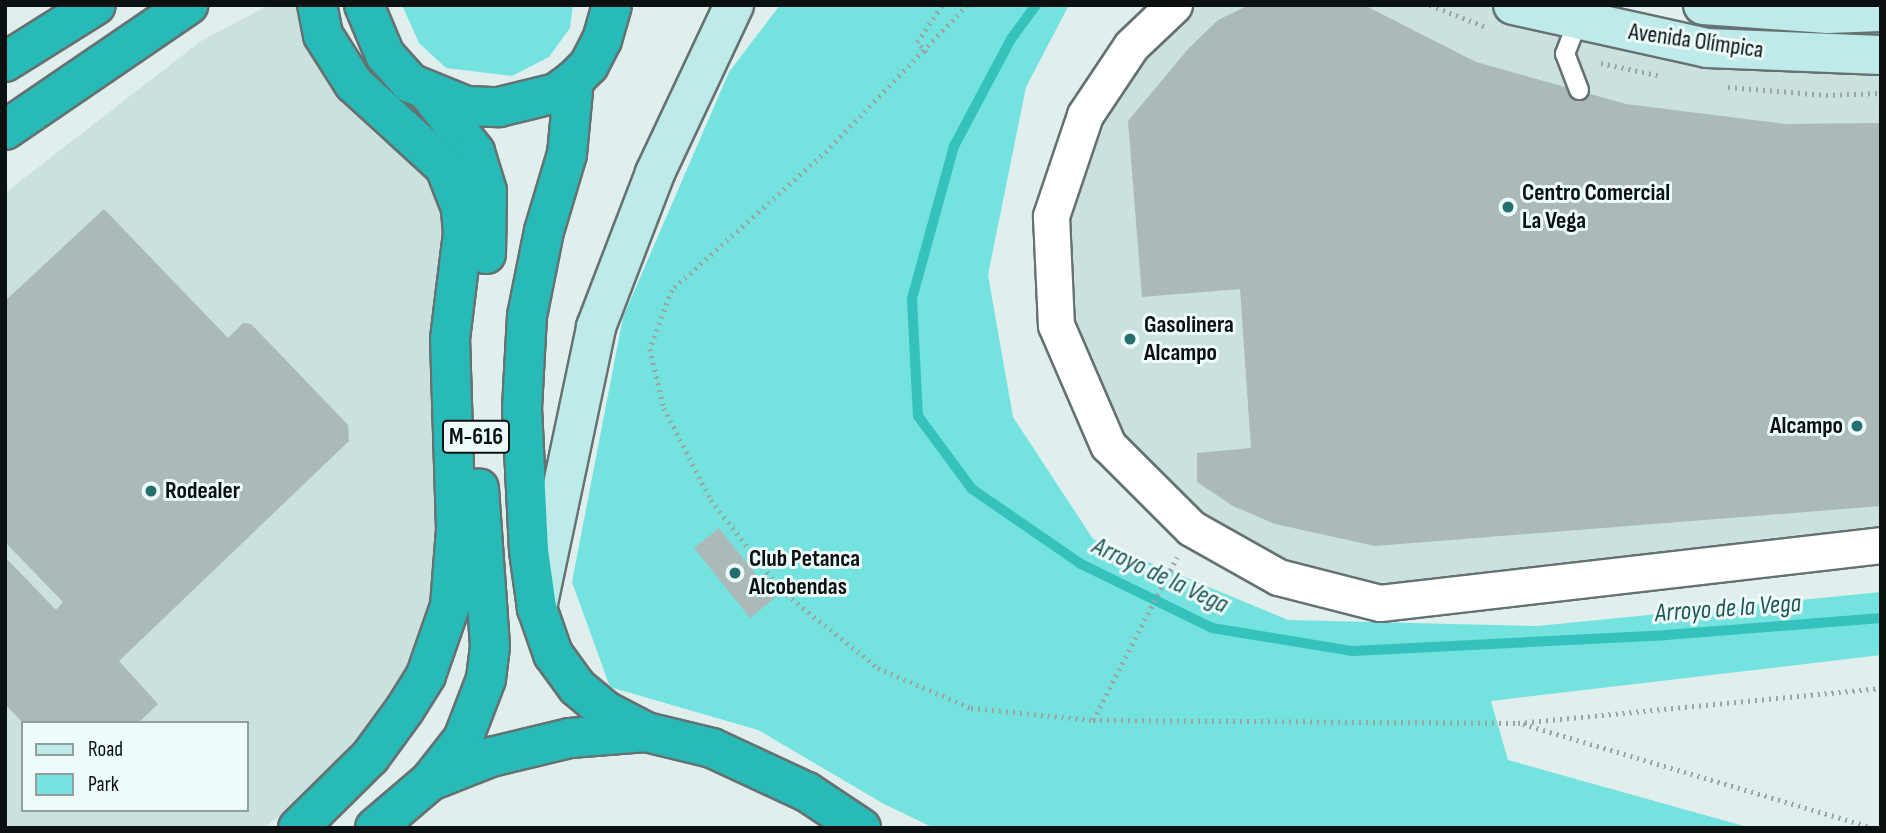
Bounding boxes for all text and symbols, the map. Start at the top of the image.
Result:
street label: Avenida Olímpica [1627,17,1765,65]
place label: Centro Comercial La Vega [1522,179,1670,235]
marker: Centro Comercial La Vega [1500,199,1516,215]
place label: Gasolinera Alcampo [1144,311,1234,367]
marker: Gasolinera Alcampo [1122,331,1138,347]
place label: Alcampo [1770,412,1843,440]
road number: M-616 [441,418,511,457]
marker: Alcampo [1849,418,1865,434]
place label: Rodealer [165,477,240,505]
marker: Rodealer [143,483,159,499]
water label: Arroyo de la Vega [1087,531,1233,621]
place label: Club Petanca Alcobendas [749,545,860,601]
marker: Club Petanca Alcobendas [727,565,743,581]
water label: Arroyo de la Vega [1654,588,1802,630]
legend [21,721,248,812]
text: Road [88,737,123,762]
text: Park [88,772,119,797]

